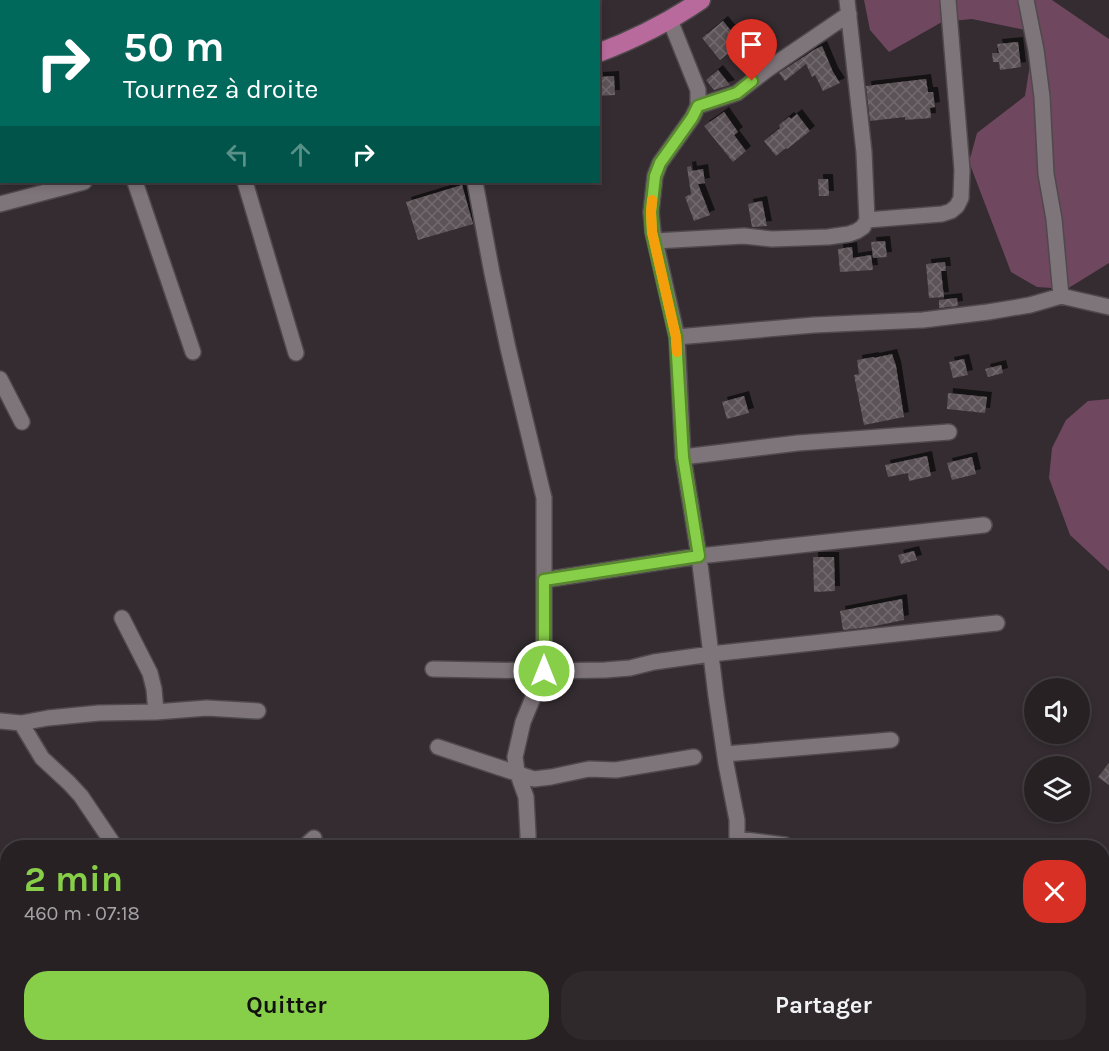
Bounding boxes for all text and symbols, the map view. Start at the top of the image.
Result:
pin [726,19,777,81]
text: 50 m [123,22,225,72]
icon: right [24,24,102,102]
icon: arrive [735,28,768,61]
text: Tournez à droite [123,73,318,105]
icon: left [221,138,254,171]
icon: ahead [284,138,317,171]
icon: right [347,138,380,171]
position arrow [512,639,576,703]
map controls [1024,678,1090,822]
button: sound [1024,678,1090,744]
button: layers [1024,756,1090,822]
text: 2 min [24,858,123,900]
button: close [1023,860,1086,923]
text: 460 m · 07:18 [24,902,140,925]
button: Quitter [24,971,549,1040]
button: Partager [561,971,1086,1040]

